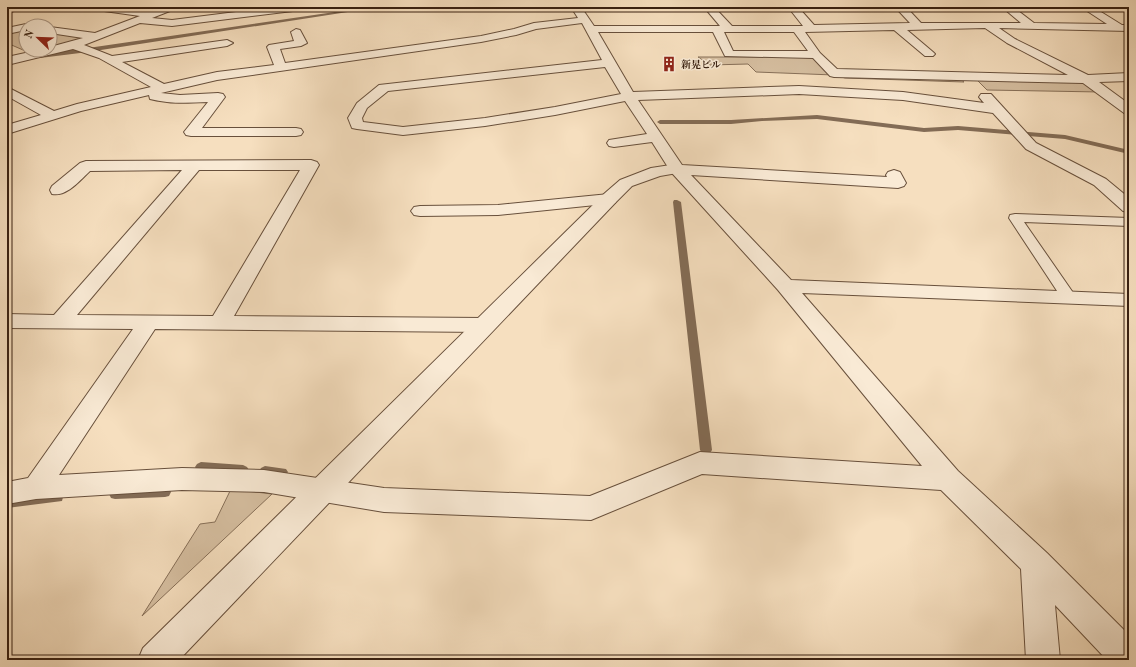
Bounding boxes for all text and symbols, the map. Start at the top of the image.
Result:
north arrow [18,18,58,58]
text: N [23,28,37,41]
building icon: 新晃ビル [660,55,678,73]
place label: 新晃ビル [681,59,721,70]

